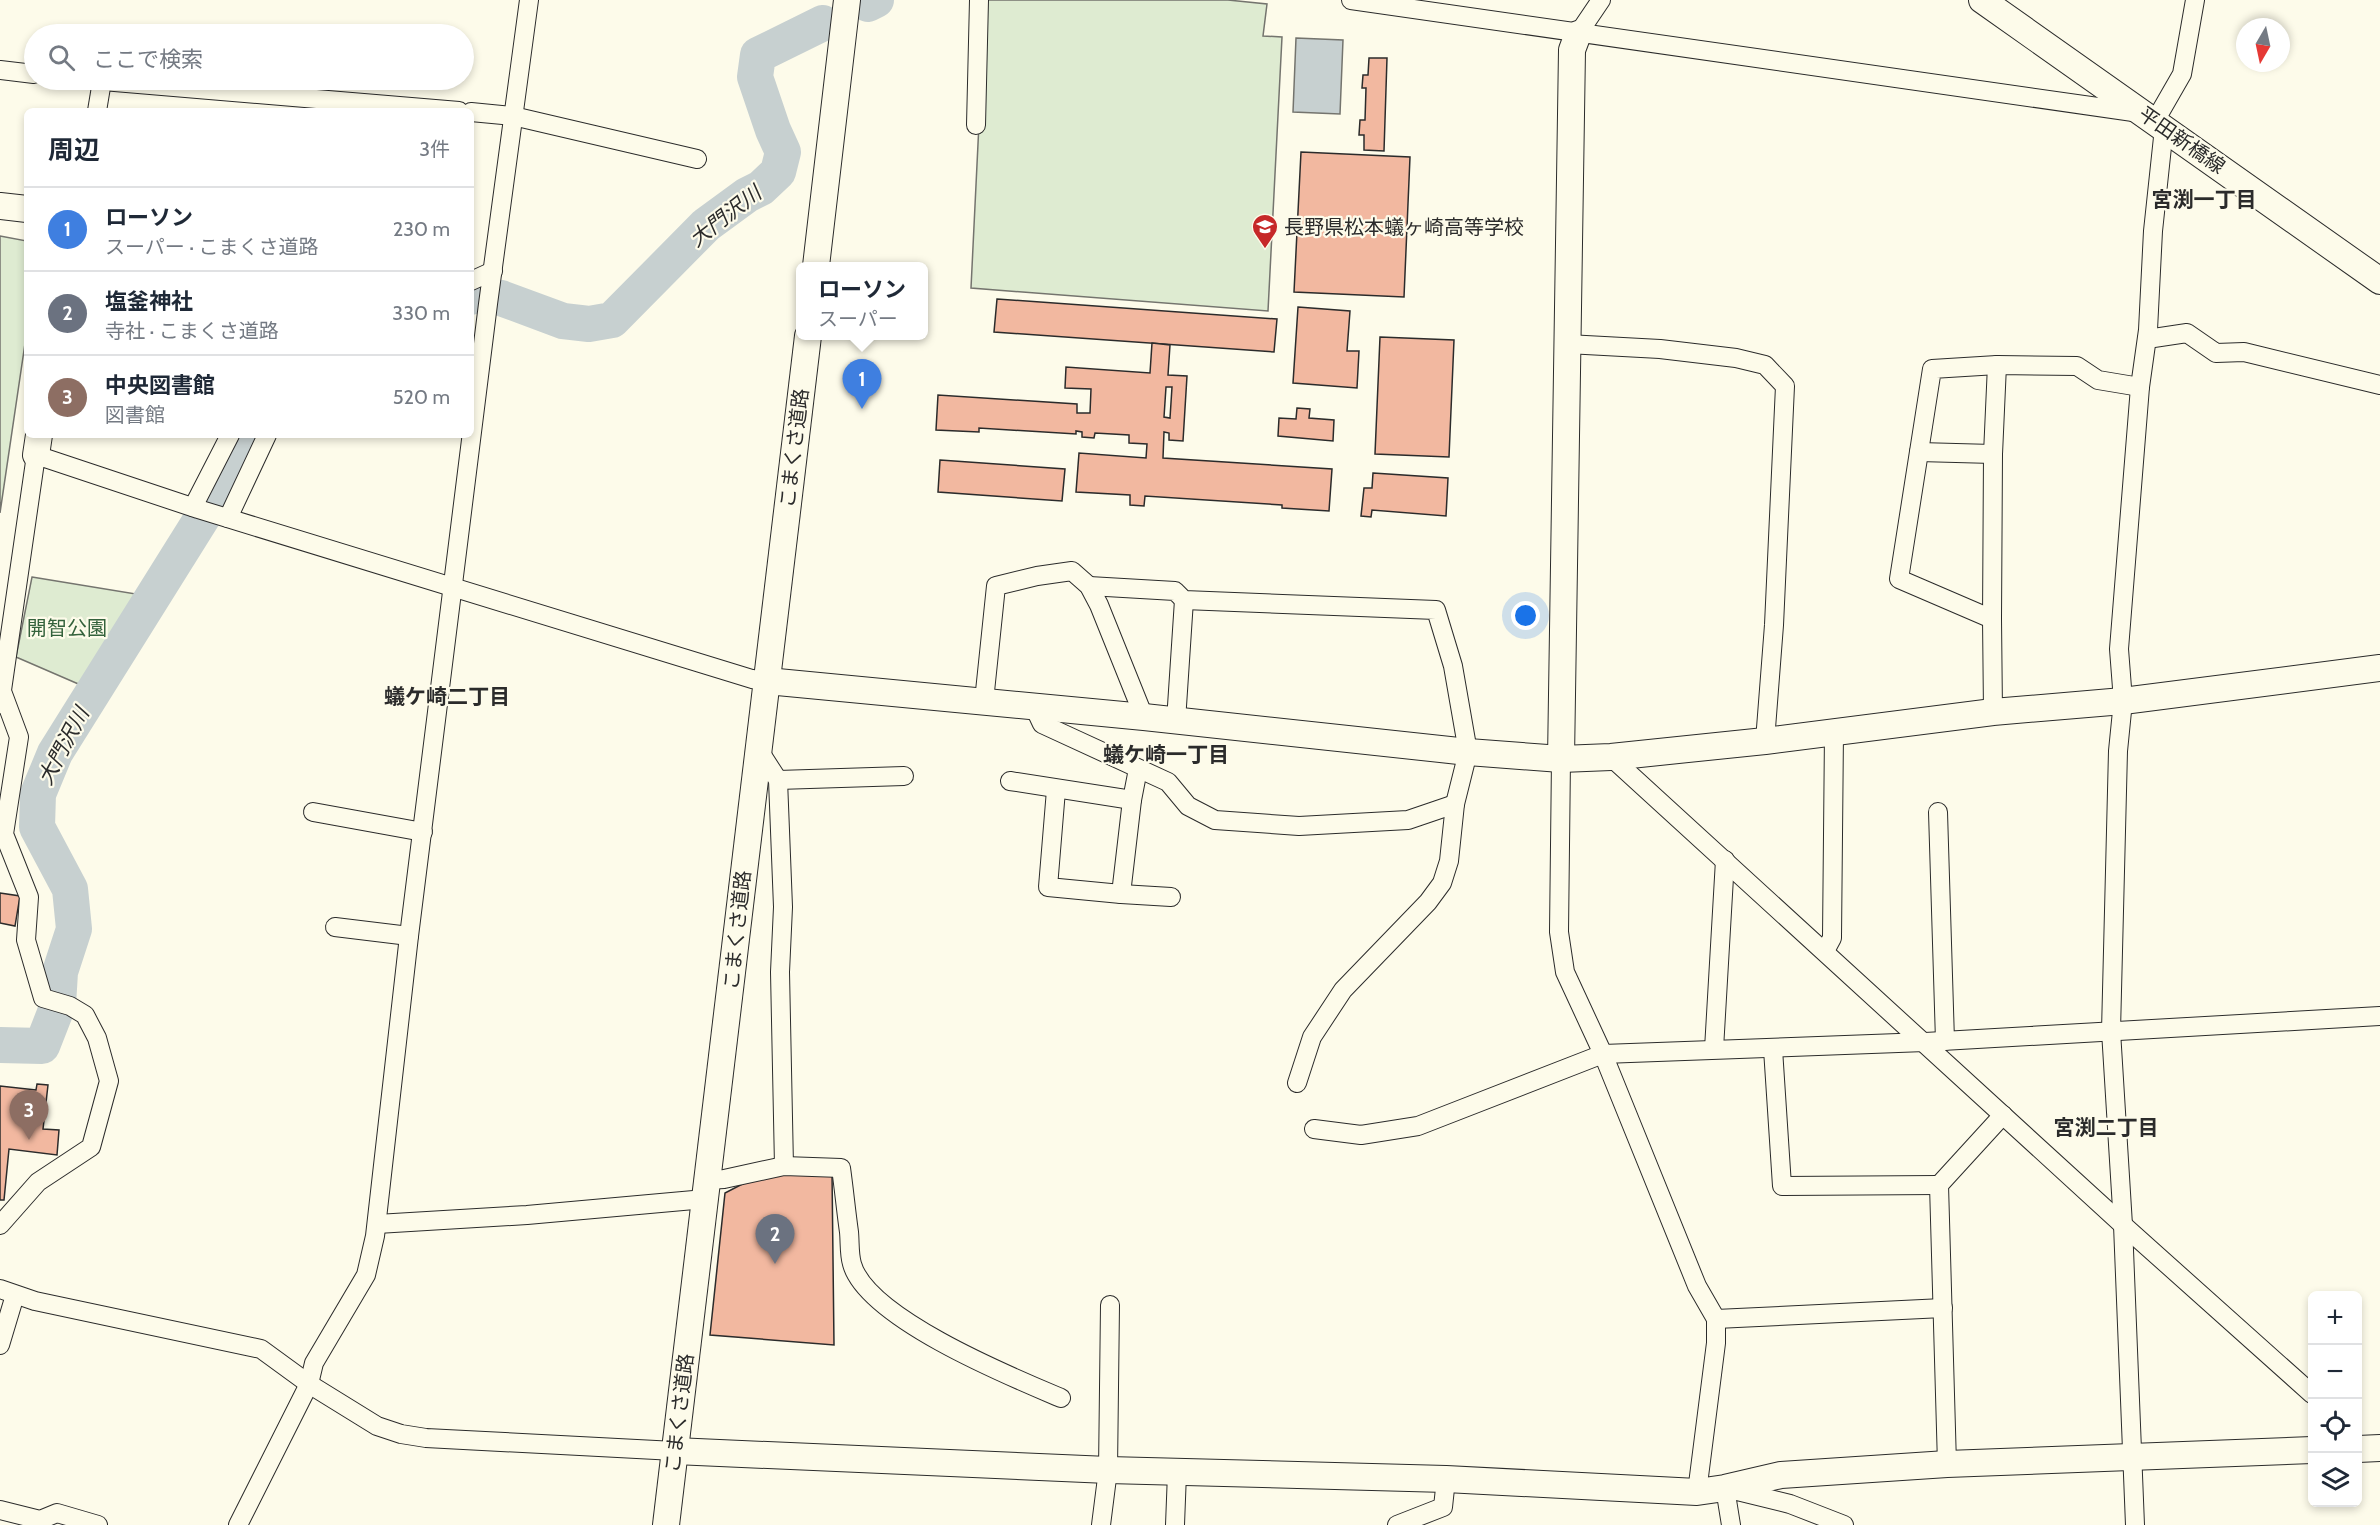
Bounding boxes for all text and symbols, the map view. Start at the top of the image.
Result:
north arrow [2236,18,2290,72]
search box [24,24,474,90]
icon: search [45,41,78,74]
text: ここで検索 [93,46,203,73]
street label: 平田新橋線 [2134,101,2230,179]
text: 周辺 [48,134,100,166]
text: 3件 [419,137,450,161]
water label: 大門沢川 [684,179,767,252]
district label: 宮渕一丁目 [2152,187,2257,212]
text: ローソン [105,204,193,231]
school or university icon: 長野県松本蟻ヶ崎高等学校 [1250,212,1280,250]
place label: 長野県松本蟻ヶ崎高等学校 [1284,215,1524,239]
text: 1 [64,217,71,241]
text: 230 m [393,217,450,241]
text: スーパー · こまくさ道路 [105,235,319,259]
popup [796,262,928,340]
text: ローソン [818,276,906,303]
text: 塩釜神社 [105,288,193,315]
text: 2 [62,301,73,325]
text: 330 m [392,301,450,325]
text: スーパー [818,307,898,331]
text: 寺社 · こまくさ道路 [105,319,279,343]
pin: 1 [842,360,882,409]
text: 中央図書館 [105,372,215,399]
text: 3 [62,385,73,409]
text: 520 m [393,385,450,409]
street label: こまくさ道路 [775,387,813,509]
text: 図書館 [105,403,165,427]
your location [1511,601,1540,630]
park label: 開智公園 [27,616,107,640]
district label: 蟻ケ崎二丁目 [384,684,510,709]
water label: 大門沢川 [32,701,95,789]
district label: 蟻ケ崎一丁目 [1103,742,1229,767]
street label: こまくさ道路 [719,869,755,991]
pin: 3 [9,1090,48,1140]
district label: 宮渕二丁目 [2054,1115,2159,1140]
pin: 2 [756,1214,794,1264]
map controls [2308,1291,2362,1507]
button: + [2308,1291,2362,1345]
button: − [2308,1345,2362,1399]
street label: こまくさ道路 [660,1352,698,1474]
button: locate [2308,1399,2362,1453]
button: layers [2308,1453,2362,1507]

